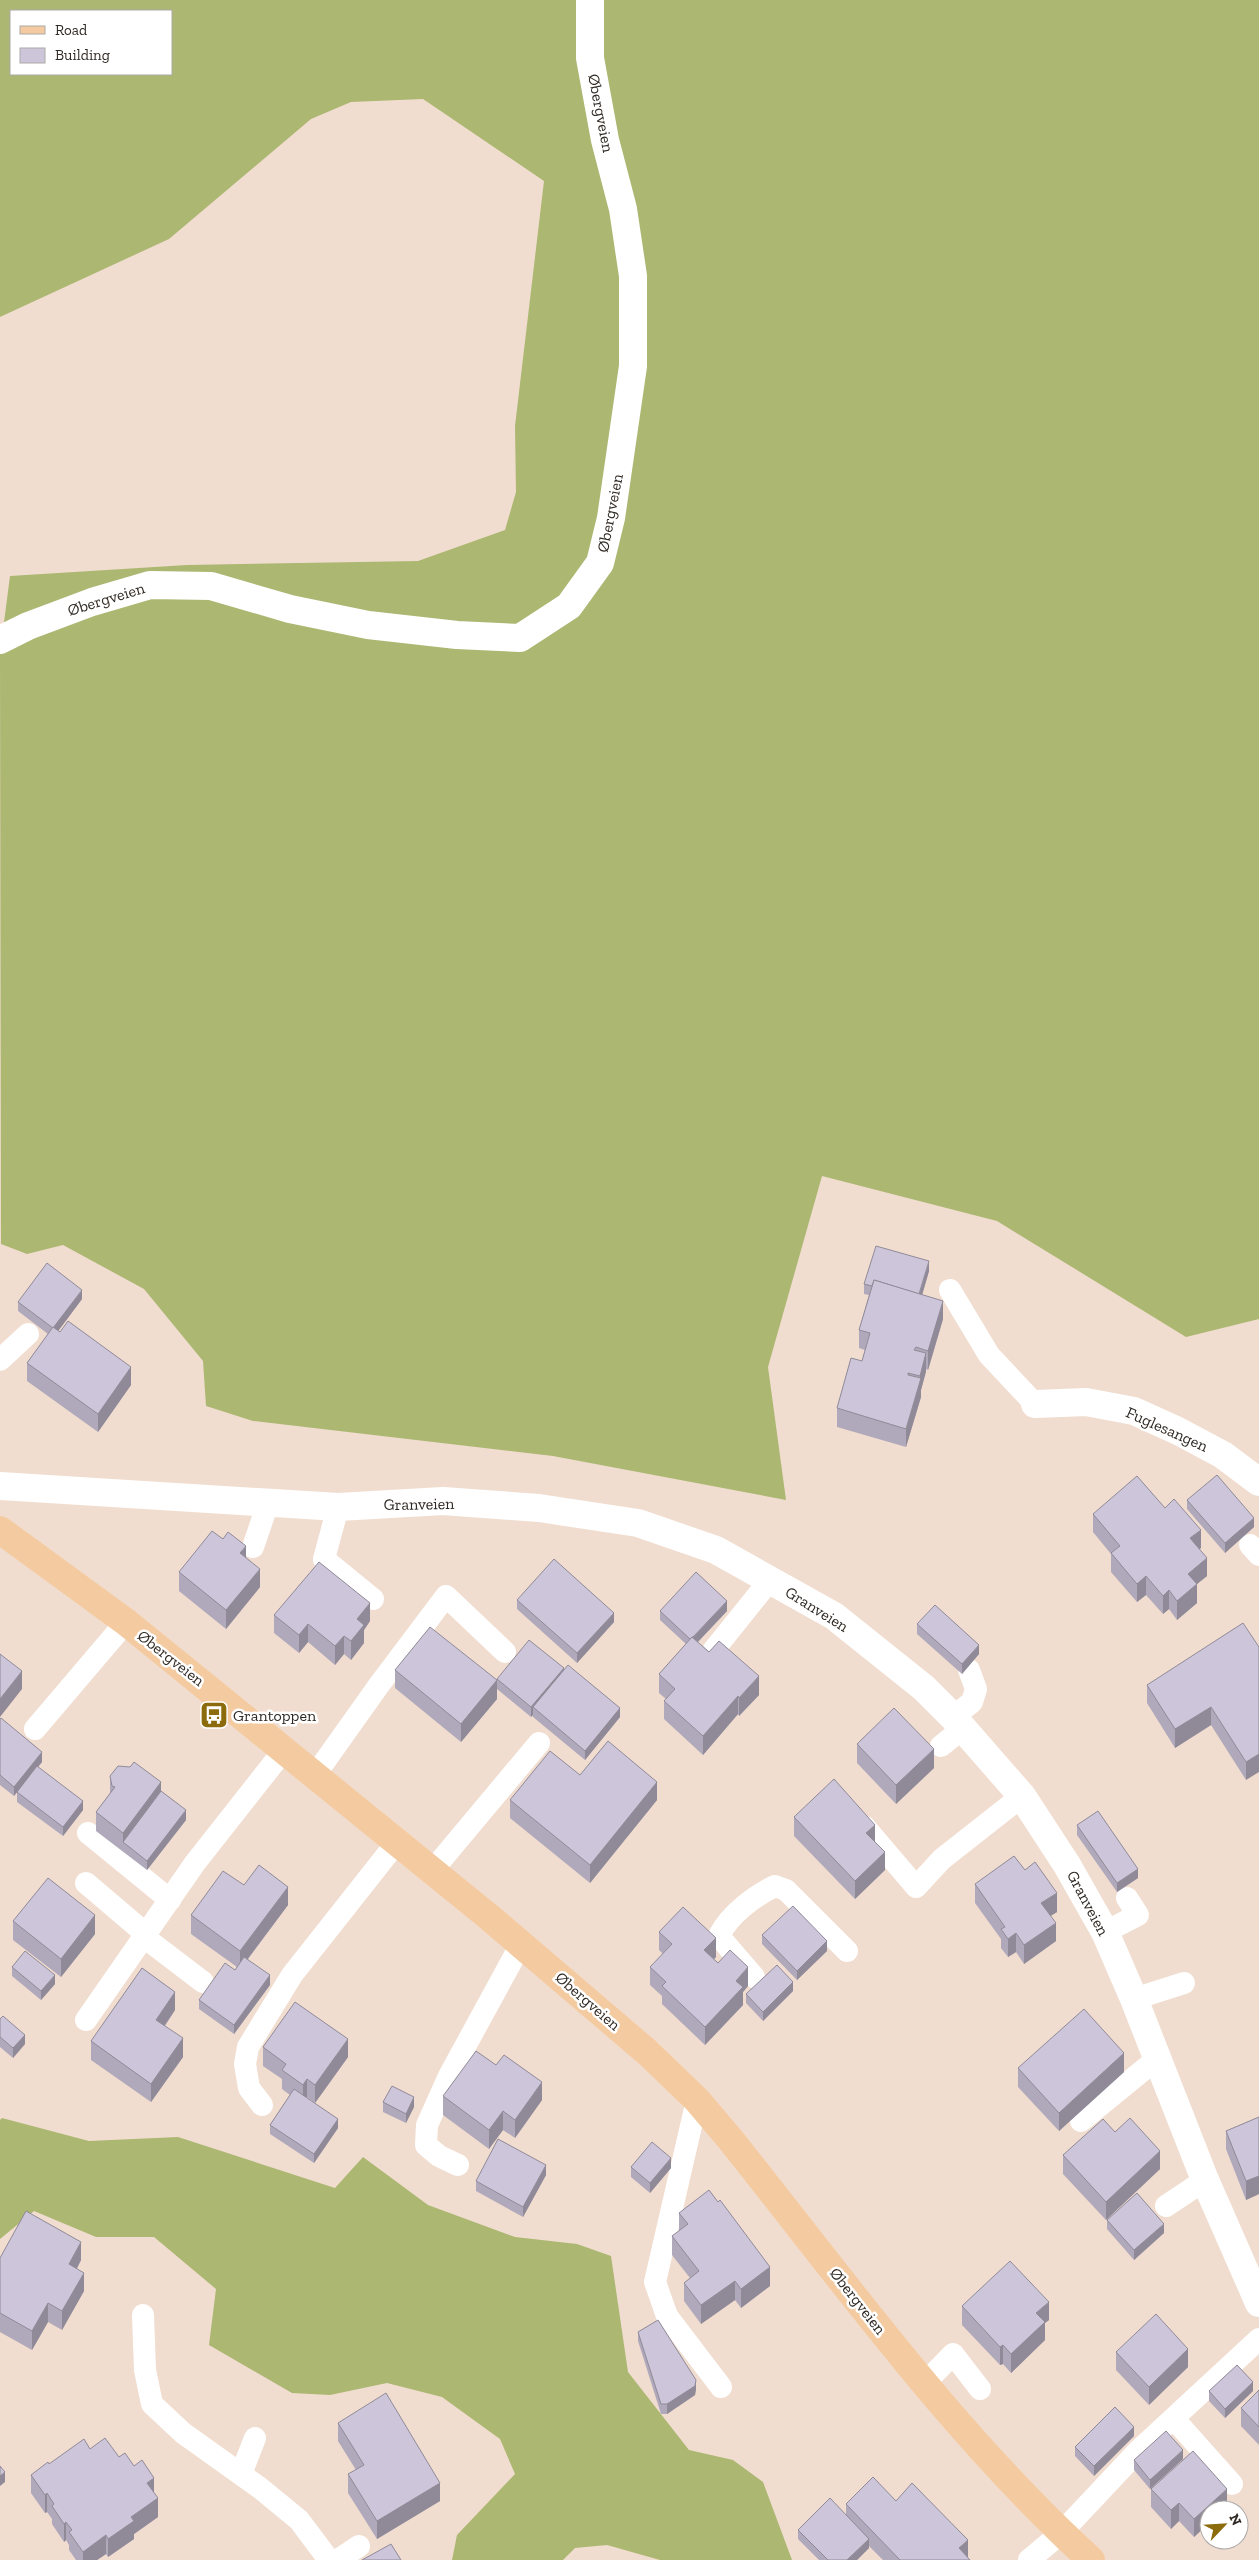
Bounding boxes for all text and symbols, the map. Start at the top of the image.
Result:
legend [10,10,172,75]
text: Road [55,21,88,39]
text: Building [55,46,110,64]
street label: Øbergveien [584,72,618,155]
street label: Øbergveien [593,471,627,554]
street label: Øbergveien [65,578,148,620]
street label: Fuglesangen [1123,1402,1212,1456]
street label: Granveien [383,1494,455,1514]
street label: Granveien [782,1582,853,1636]
street label: Øbergveien [134,1626,209,1691]
bus stop icon: Grantoppen [199,1700,229,1730]
place label: Grantoppen [233,1706,317,1725]
street label: Granveien [1063,1867,1113,1939]
street label: Øbergveien [552,1968,625,2035]
street label: Øbergveien [826,2264,891,2339]
north arrow [1199,2500,1249,2550]
text: N [1225,2511,1245,2528]

